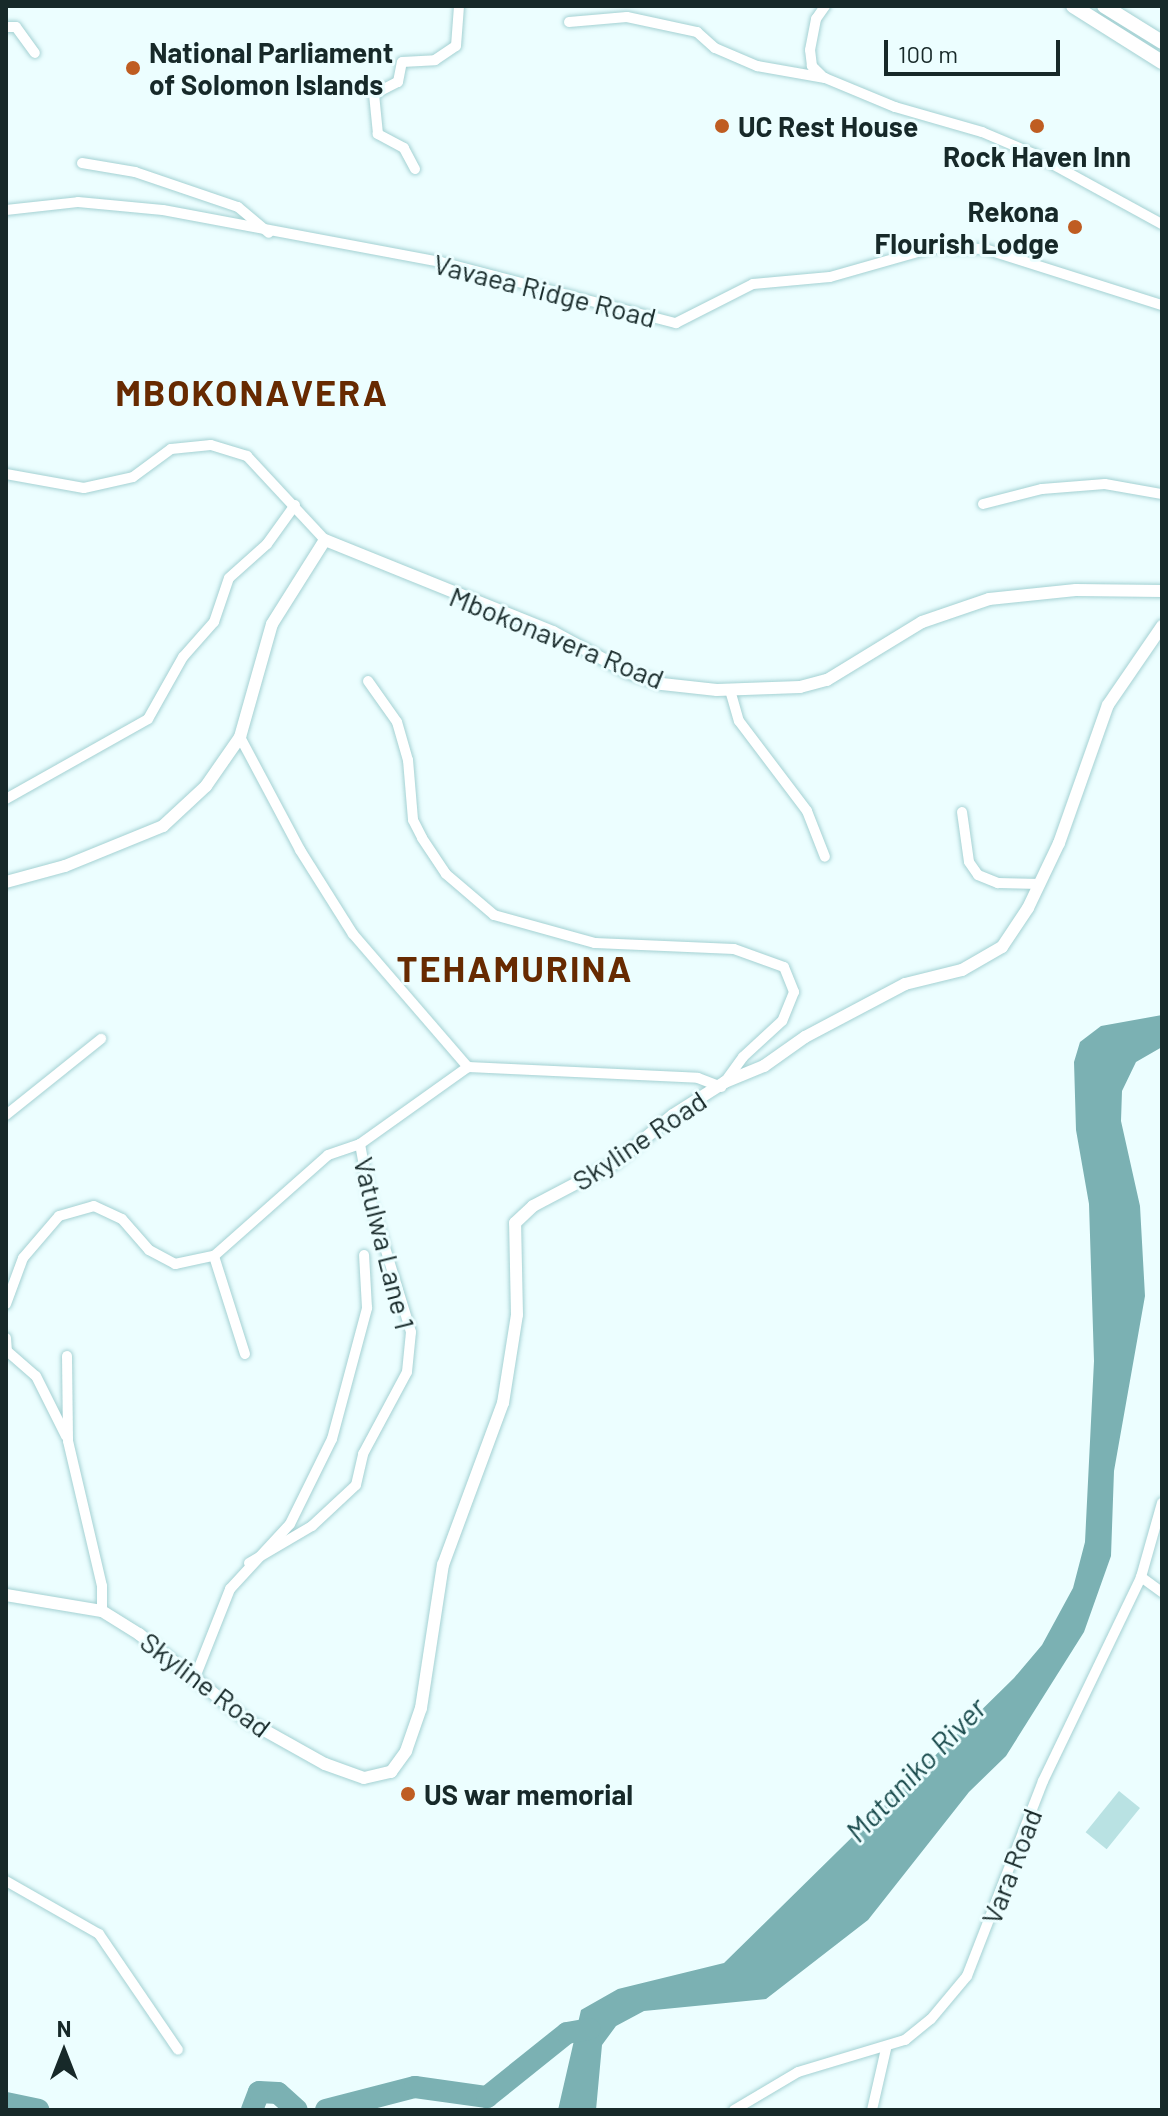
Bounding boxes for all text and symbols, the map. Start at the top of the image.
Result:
scale bar [888,24,1064,74]
place label: National Parliament of Solomon Islands [149,35,393,101]
text: 100 m [898,39,958,68]
marker: National Parliament of Solomon Islands [124,59,142,77]
place label: UC Rest House [738,109,918,143]
marker: UC Rest House [713,117,731,135]
marker: Rock Haven Inn [1028,117,1046,135]
place label: Rock Haven Inn [943,139,1131,173]
place label: Rekona Flourish Lodge [874,194,1059,260]
marker: Rekona Flourish Lodge [1066,218,1084,236]
street label: Vavaea Ridge Road [430,246,660,334]
district label: MBOKONAVERA [115,370,389,414]
street label: Mbokonavera Road [445,579,669,695]
district label: TEHAMURINA [396,946,634,990]
street label: Skyline Road [566,1083,712,1197]
street label: Vatulwa Lane 1 [347,1153,423,1333]
street label: Skyline Road [134,1624,278,1744]
water label: Mataniko River [837,1689,993,1849]
place label: US war memorial [424,1777,633,1811]
marker: US war memorial [399,1785,417,1803]
street label: Vara Road [974,1803,1048,1929]
north arrow [24,2012,104,2092]
text: N [57,2015,71,2041]

